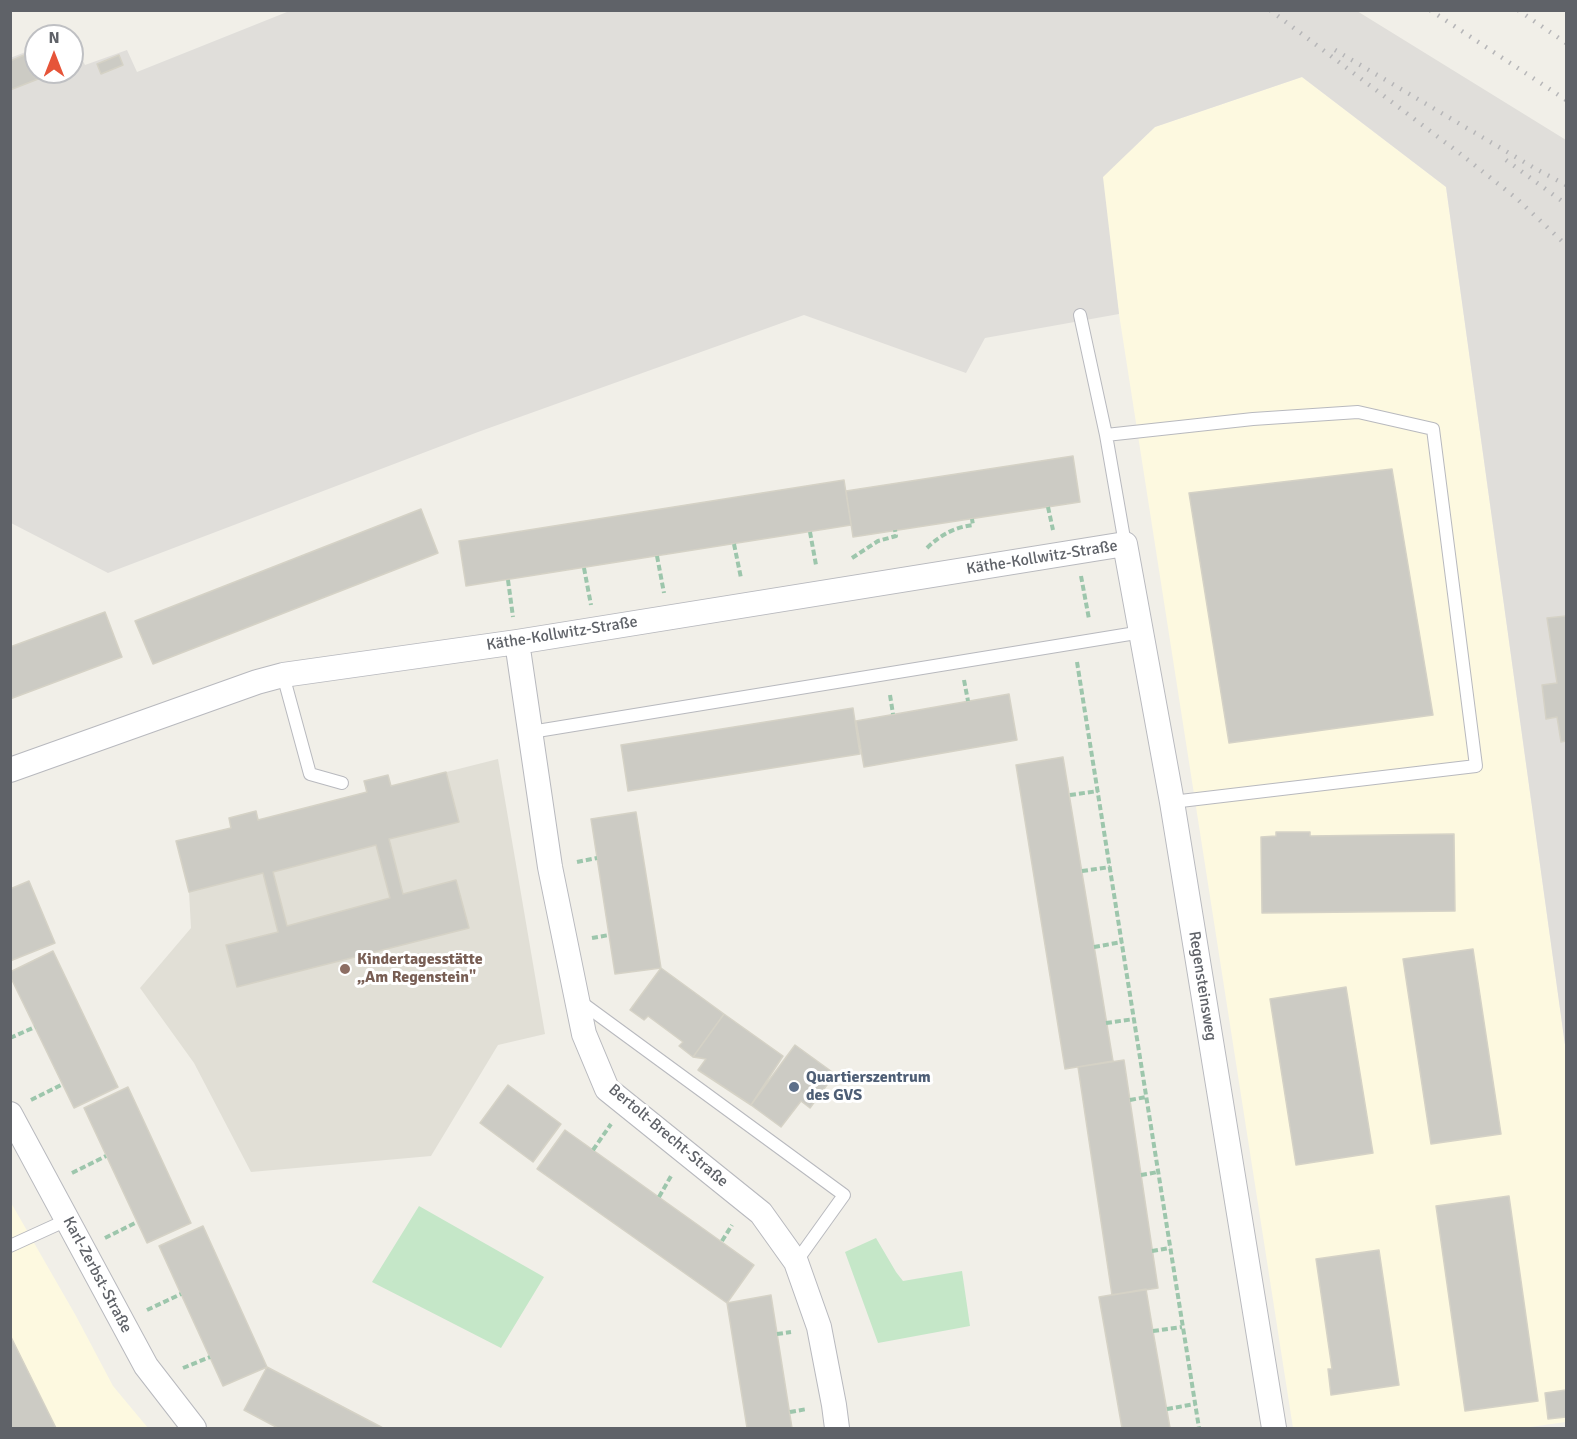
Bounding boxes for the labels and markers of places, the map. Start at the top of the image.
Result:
place label: Kindertagesstätte „Am Regenstein" [357,950,483,988]
marker: Kindertagesstätte „Am Regenstein" [338,962,352,976]
place label: Quartierszentrum des GVS [806,1068,931,1106]
marker: Quartierszentrum des GVS [787,1080,801,1094]

